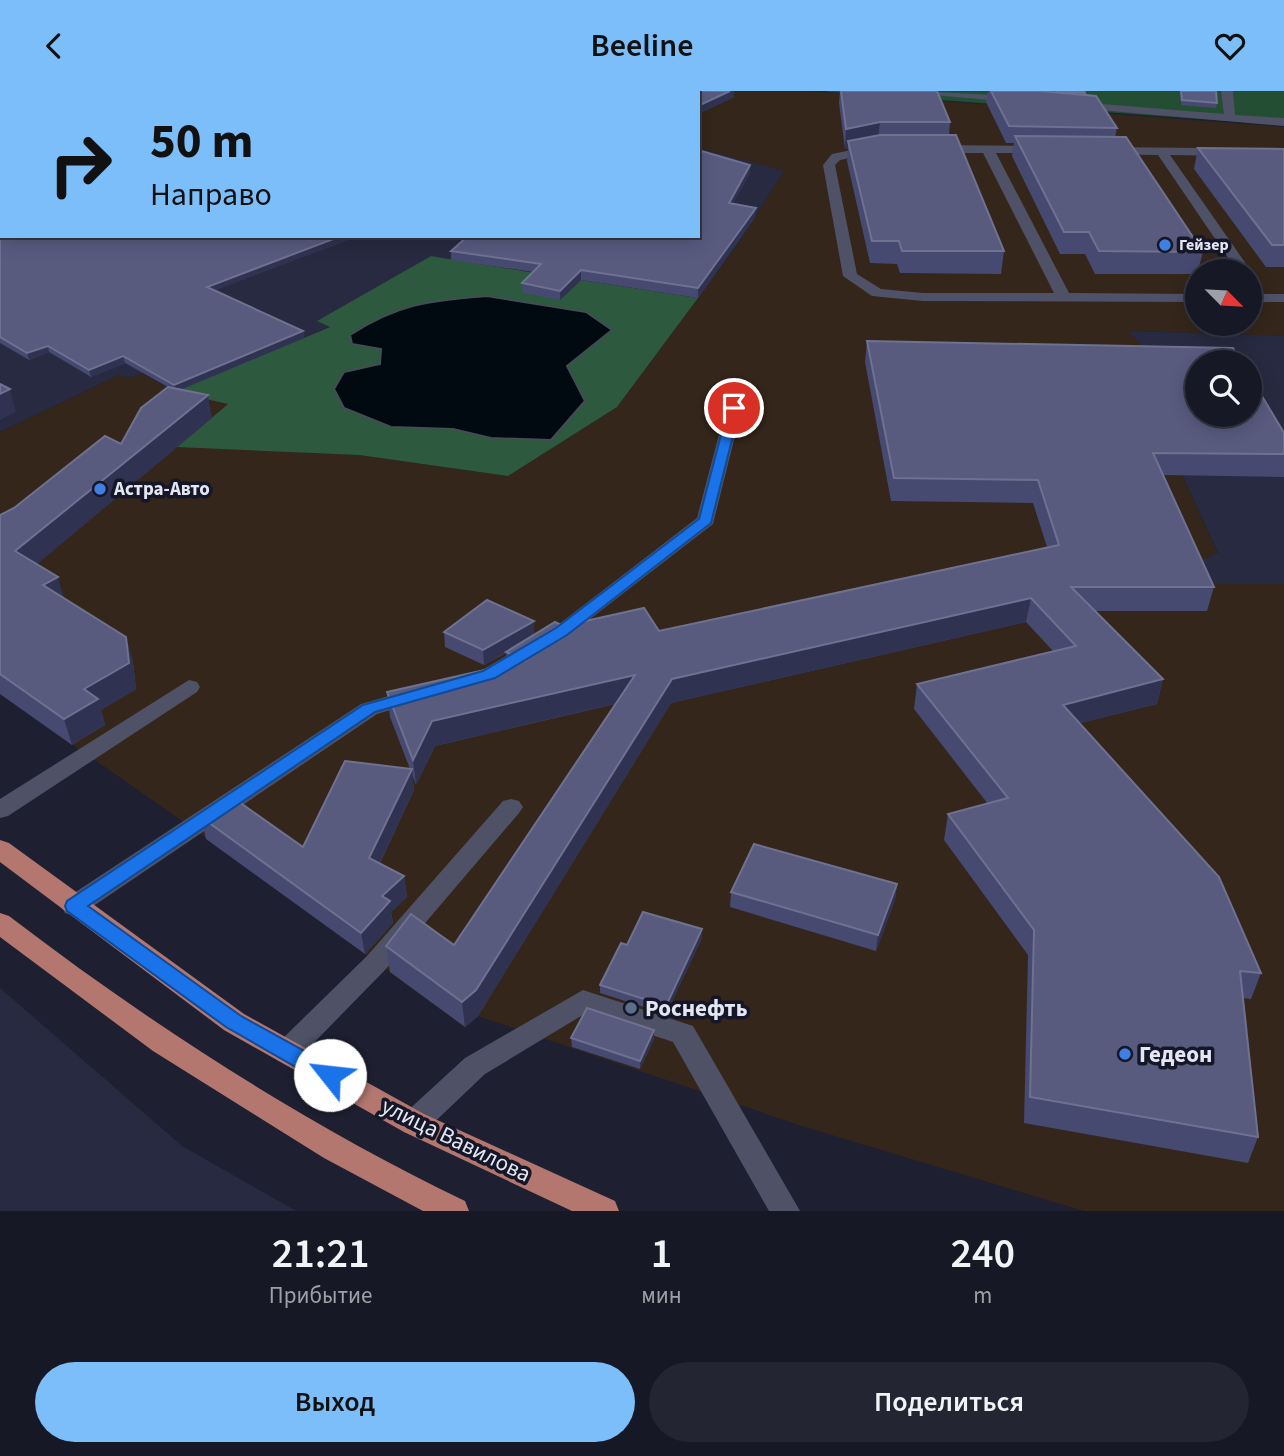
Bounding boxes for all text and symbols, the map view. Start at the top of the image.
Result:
text: Beeline [591,23,693,69]
icon: back [35,27,73,65]
icon: heart [1211,27,1249,65]
text: 50 m [150,107,254,177]
icon: right [35,119,126,210]
text: Направо [150,172,272,218]
place label: Гейзер [1179,234,1229,256]
marker: Гейзер [1157,237,1173,253]
north arrow [1185,259,1262,336]
map controls [1185,259,1262,427]
button: search [1185,350,1262,427]
pin [704,378,764,438]
icon: arrive [715,389,753,427]
place label: Астра-Авто [113,476,210,503]
marker: Астра-Авто [92,481,108,497]
place label: Роснефть [645,992,748,1025]
marker: Роснефть [623,1000,639,1016]
position arrow [293,1038,367,1112]
place label: Гедеон [1139,1038,1212,1071]
marker: Гедеон [1117,1046,1133,1062]
street label: улица Вавилова [376,1090,536,1190]
text: 21:21 [272,1224,369,1284]
text: 1 [651,1224,672,1284]
text: 240 [951,1224,1015,1284]
text: Прибытие [269,1279,372,1312]
text: мин [641,1279,682,1312]
text: m [973,1279,992,1312]
button: Выход [35,1362,635,1442]
button: Поделиться [649,1362,1249,1442]

